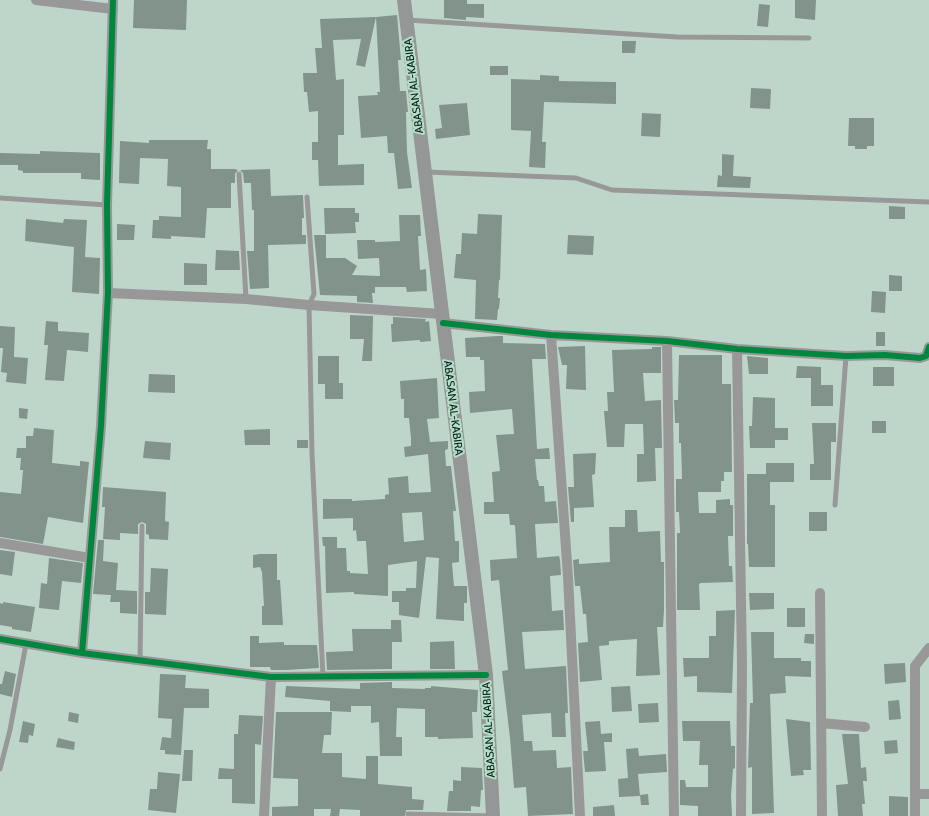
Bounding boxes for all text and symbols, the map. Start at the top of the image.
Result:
street label: ABASAN AL-KABIRA [402,38,426,134]
street label: ABASAN AL-KABIRA [441,360,465,456]
street label: ABASAN AL-KABIRA [480,682,498,778]

